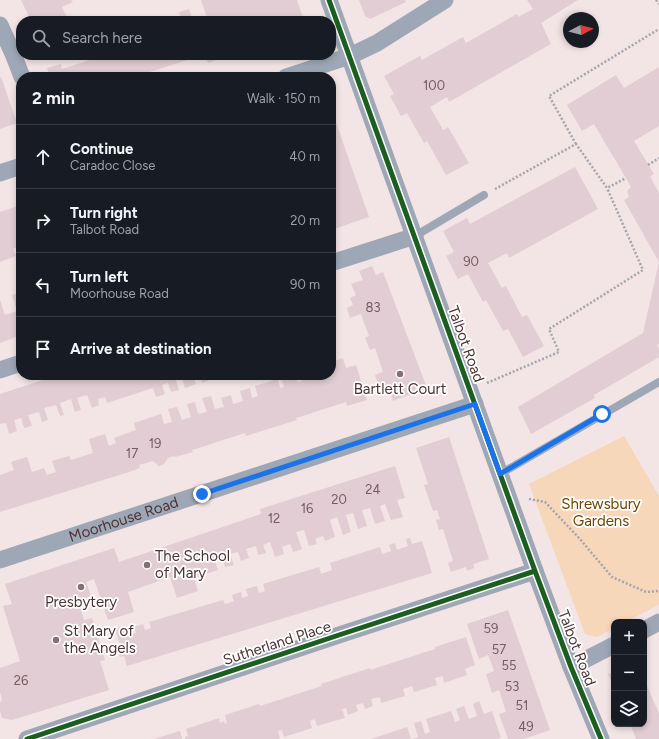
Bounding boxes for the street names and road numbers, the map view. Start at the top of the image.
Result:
street label: Talbot Road [444,303,488,385]
street label: Moorhouse Road [66,493,181,546]
street label: Talbot Road [554,608,600,688]
street label: Sutherland Place [221,617,333,669]

